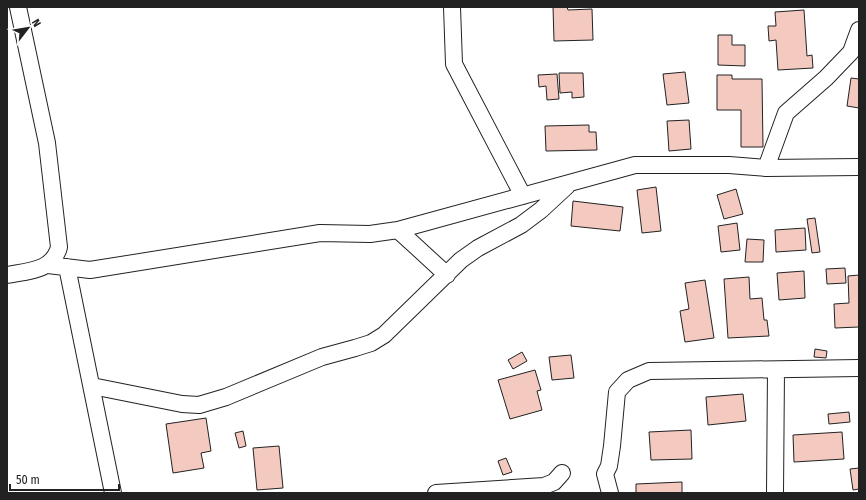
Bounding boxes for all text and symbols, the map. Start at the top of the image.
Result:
north arrow [8,8,48,48]
text: N [29,17,43,29]
scale bar [10,466,119,492]
text: 50 m [16,473,40,487]

